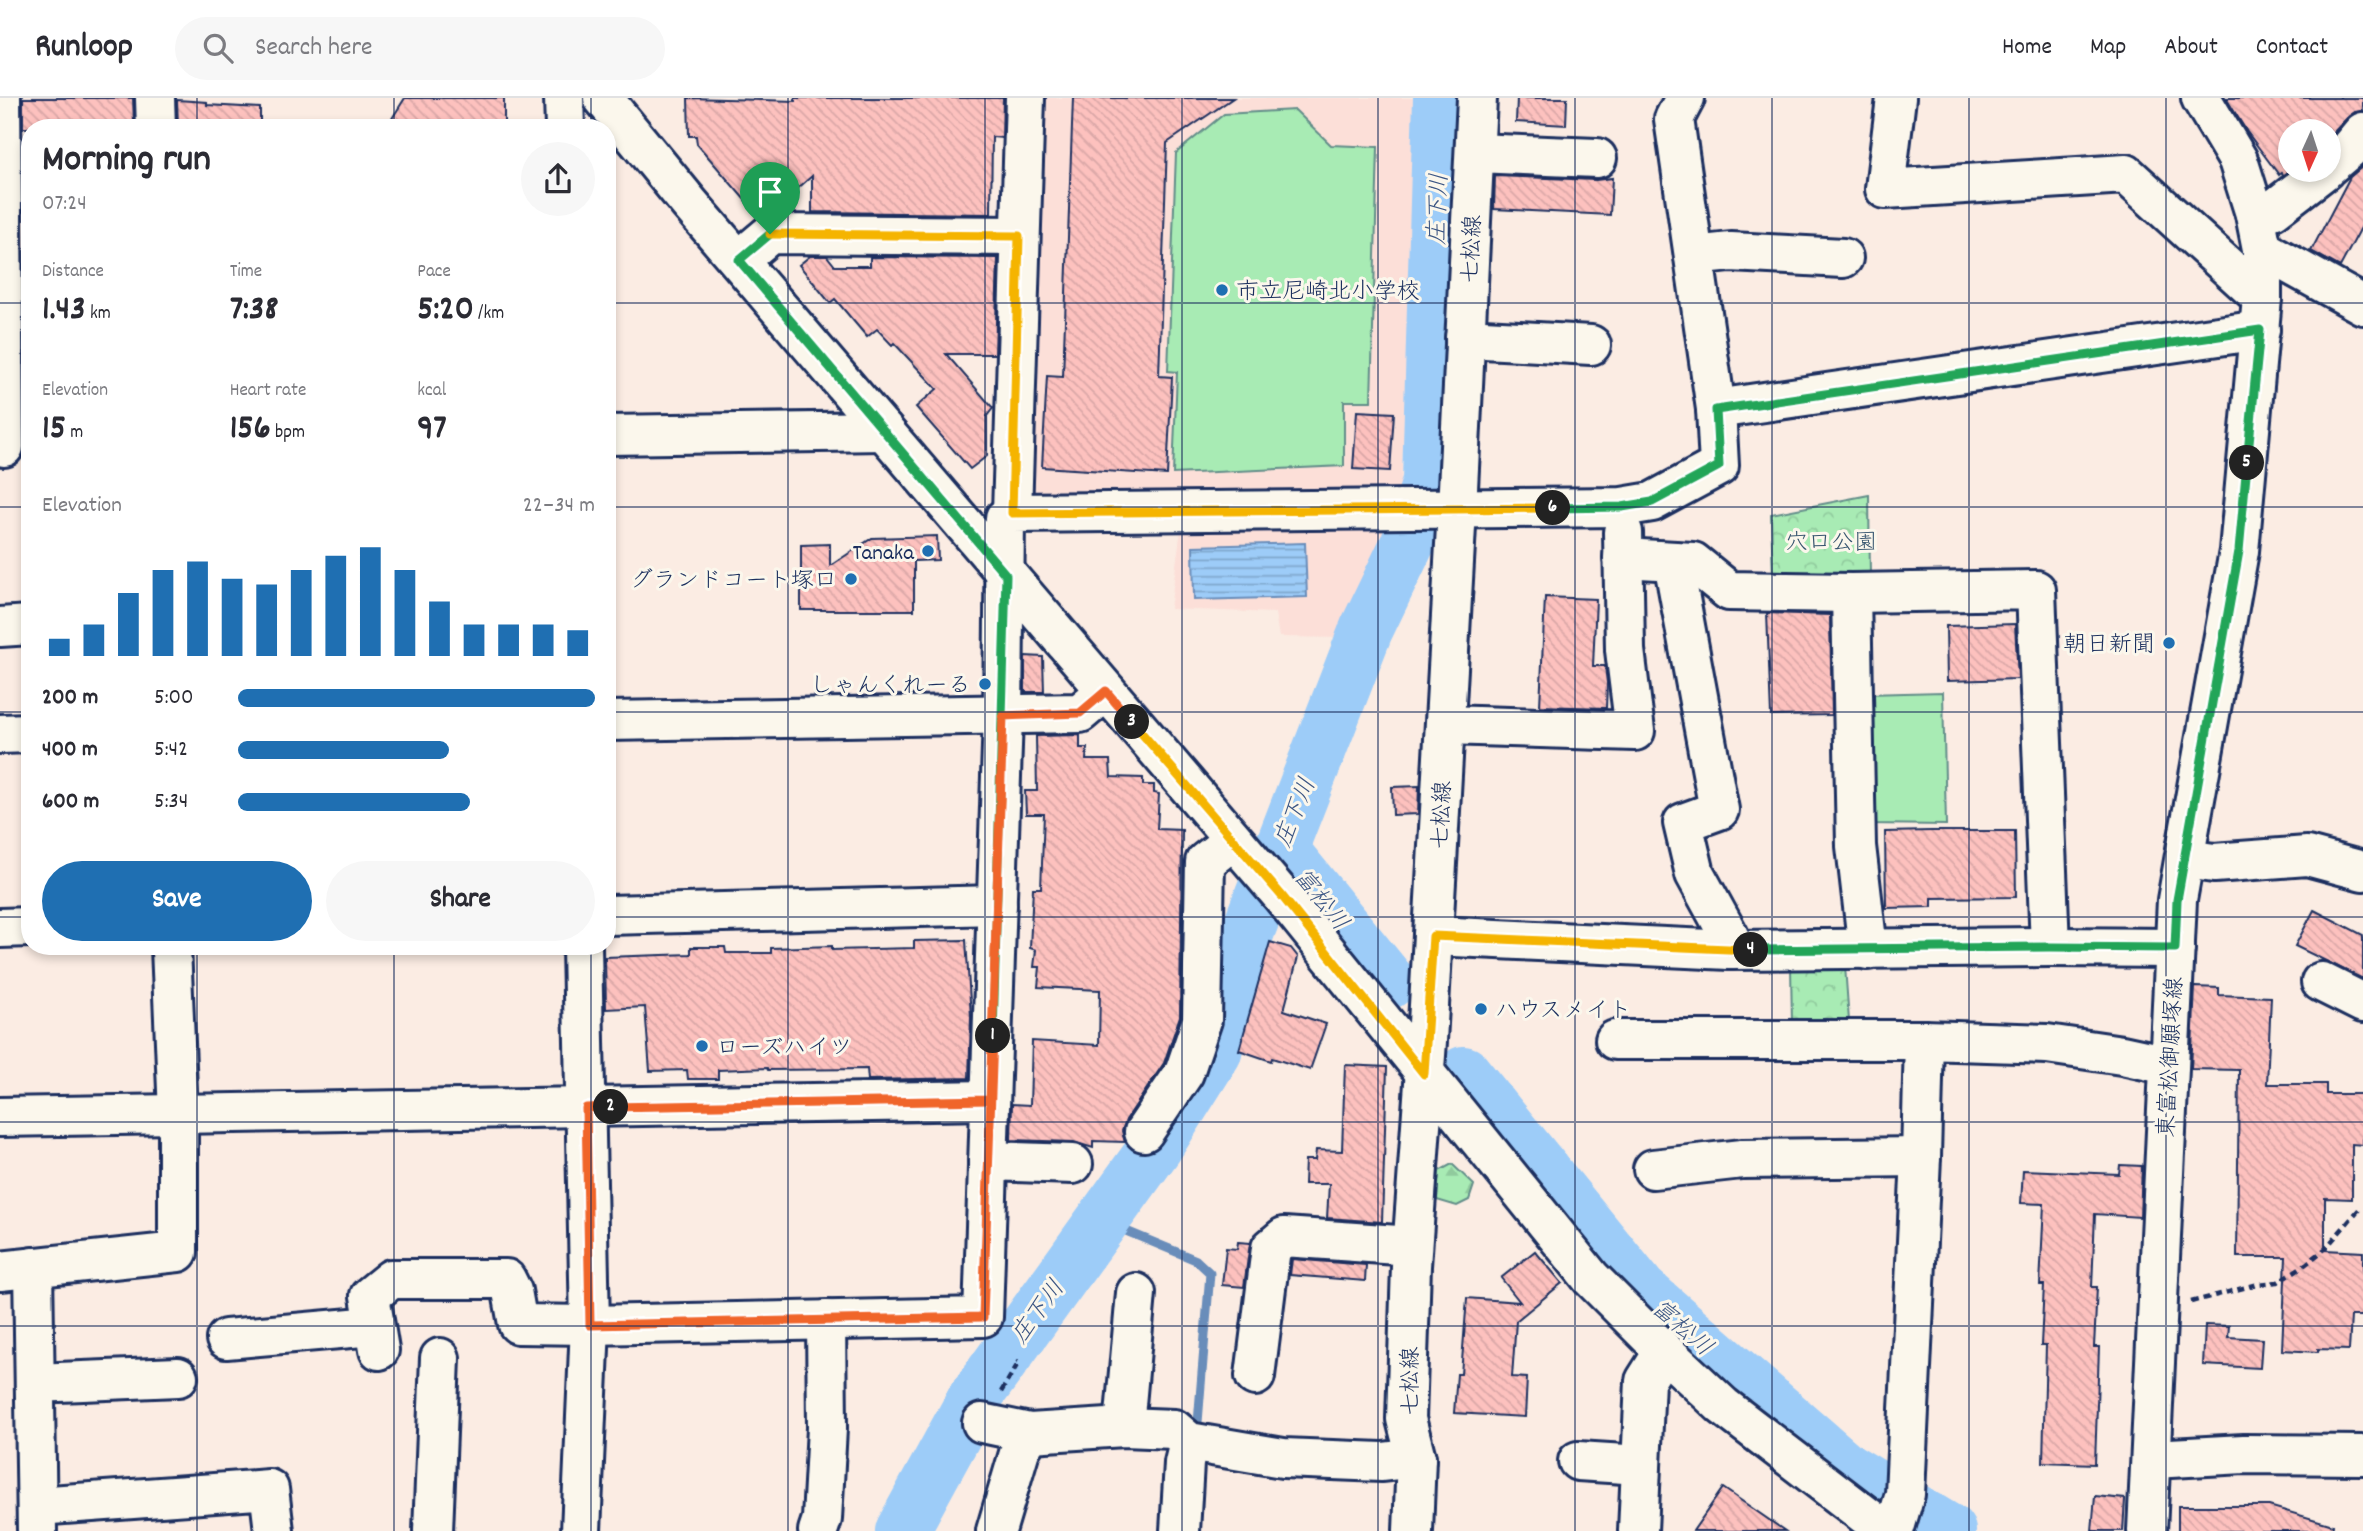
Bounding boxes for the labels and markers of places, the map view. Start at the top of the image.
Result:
pin [740,162,800,234]
place label: 市立尼崎北小学校 [1236,277,1420,310]
marker: 市立尼崎北小学校 [1214,282,1230,298]
pin: 5 [2230,446,2264,480]
pin: 6 [1536,490,1570,526]
place label: Tanaka [852,538,915,571]
marker: Tanaka [920,543,936,559]
place label: グランドコート塚口 [630,566,837,599]
marker: グランドコート塚口 [843,571,859,587]
place label: 朝日新聞 [2063,630,2155,663]
marker: 朝日新聞 [2161,635,2177,651]
place label: しゃんくれーる [810,671,971,704]
marker: しゃんくれーる [977,676,993,692]
pin: 3 [1114,704,1150,740]
pin: 4 [1734,932,1768,968]
place label: ハウスメイト [1495,996,1632,1029]
marker: ハウスメイト [1473,1001,1489,1017]
pin: 1 [976,1018,1010,1054]
place label: ローズハイツ [716,1033,852,1066]
marker: ローズハイツ [694,1038,710,1054]
pin: 2 [594,1090,628,1124]

